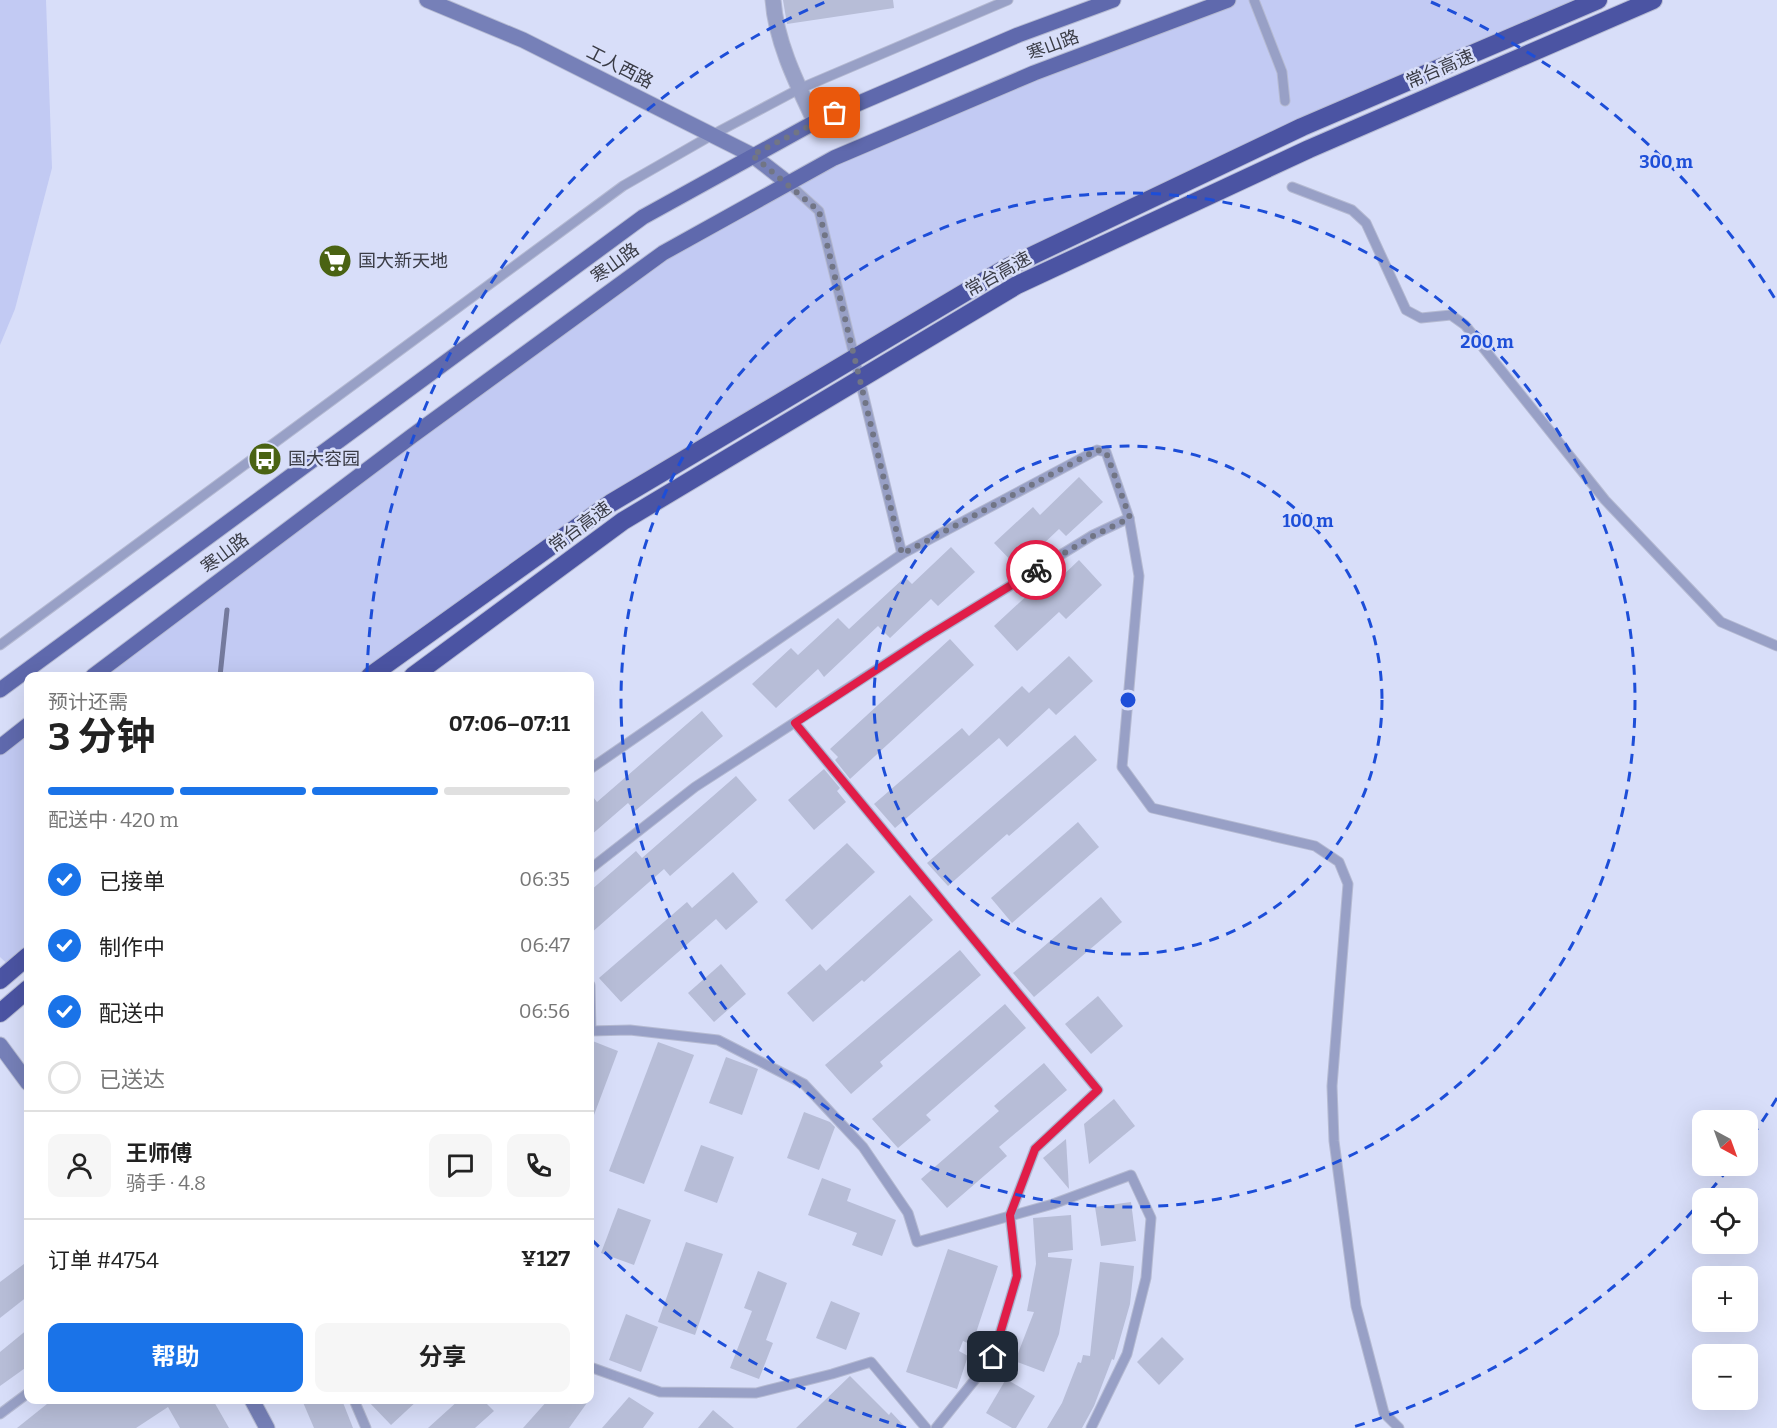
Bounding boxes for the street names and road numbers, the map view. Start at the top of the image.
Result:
street label: 寒山路 [1024,25,1082,65]
street label: 工人西路 [583,41,657,93]
street label: 常台高速 [1403,45,1477,93]
street label: 寒山路 [587,238,643,288]
street label: 常台高速 [961,247,1035,301]
street label: 常台高速 [544,497,616,557]
street label: 寒山路 [197,528,253,578]

